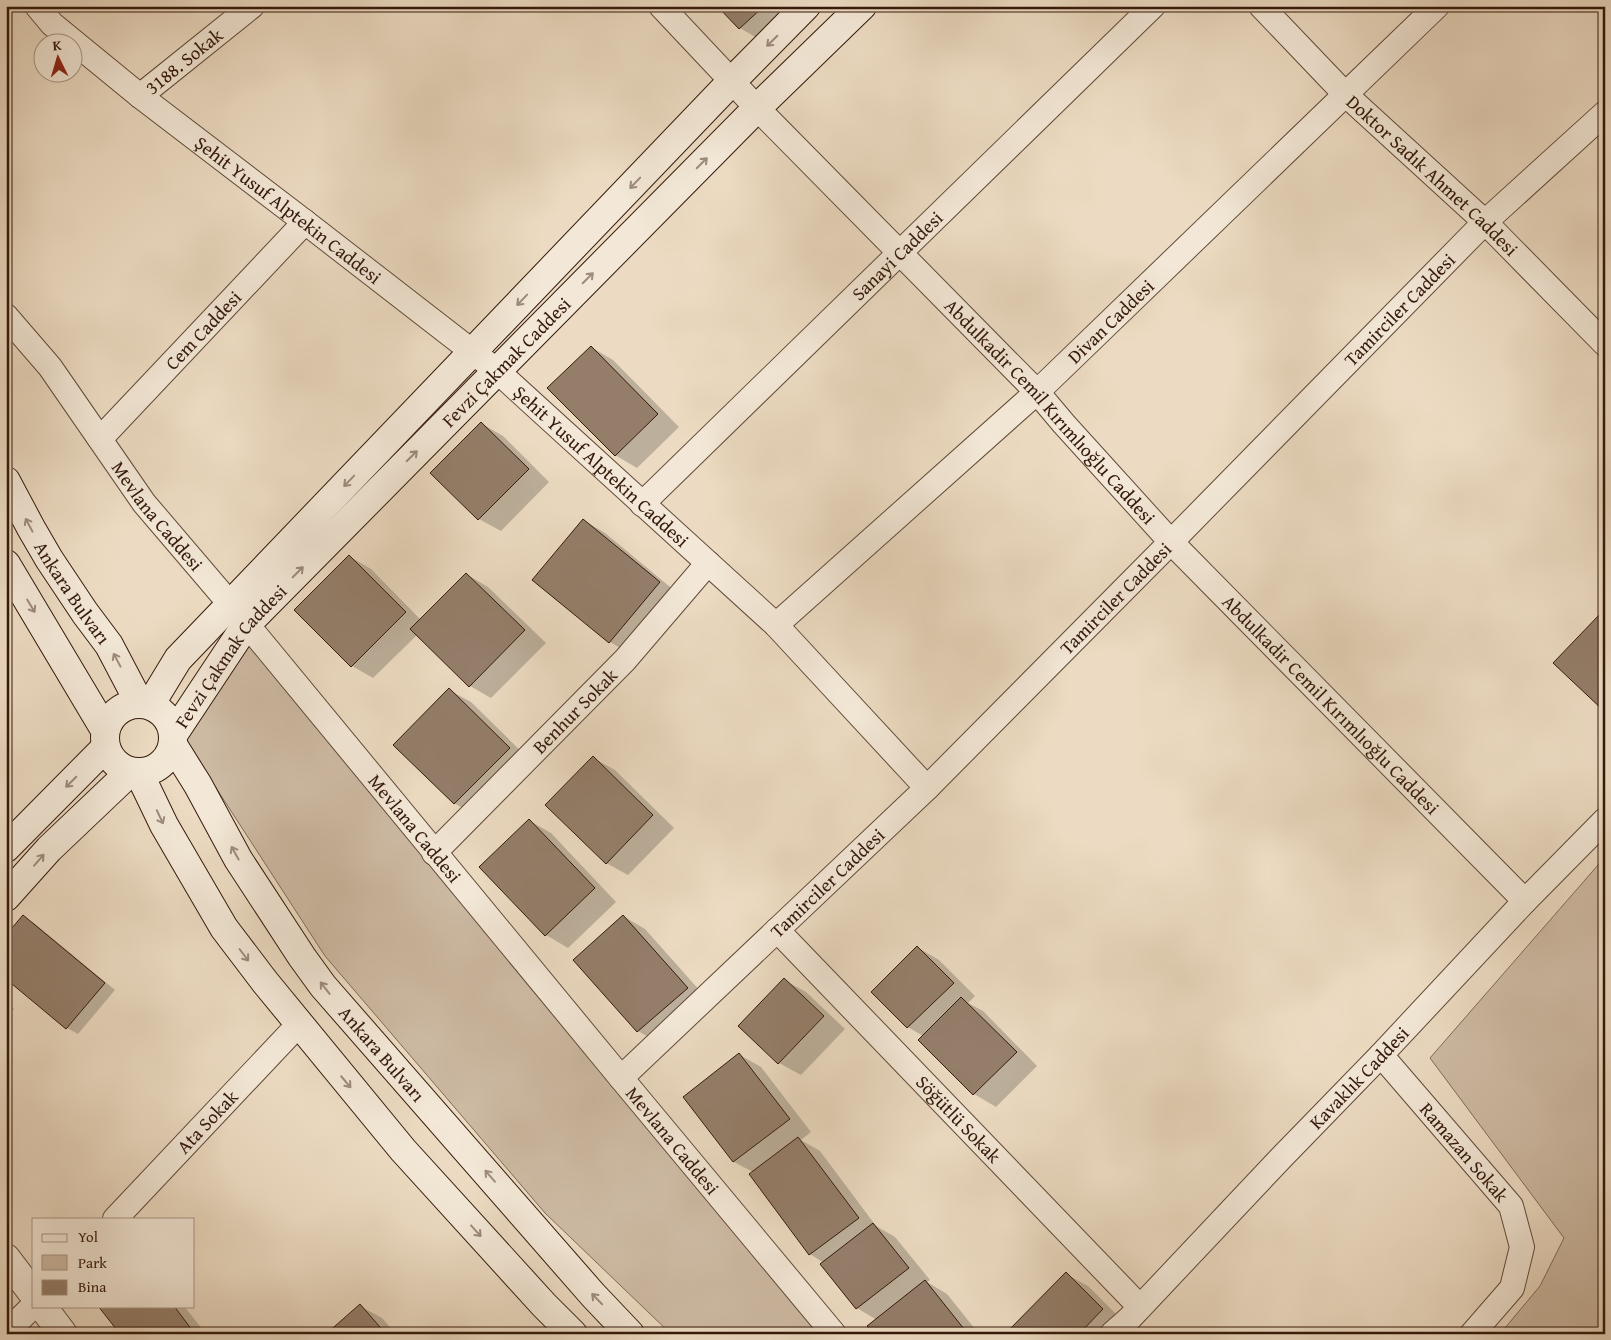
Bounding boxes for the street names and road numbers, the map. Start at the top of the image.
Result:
street label: 3188. Sokak [139,21,229,101]
street label: Doktor Sadık Ahmet Caddesi [1340,88,1525,262]
street label: Şehit Yusuf Alptekin Caddesi [189,129,388,290]
street label: Sanayi Caddesi [845,204,949,307]
street label: Tamirciler Caddesi [1337,246,1461,372]
street label: Divan Caddesi [1061,272,1160,370]
street label: Cem Caddesi [158,284,248,376]
street label: Fevzi Çakmak Caddesi [435,290,577,433]
street label: Abdulkadir Cemil Kırımlıoğlu Caddesi [938,292,1162,530]
street label: Şehit Yusuf Alptekin Caddesi [507,379,696,553]
street label: Mevlana Caddesi [105,455,210,577]
street label: Tamirciler Caddesi [1053,535,1178,661]
street label: Ankara Bulvarı [27,536,118,650]
street label: Fevzi Çakmak Caddesi [168,578,293,733]
street label: Abdulkadir Cemil Kırımlıoğlu Caddesi [1216,588,1446,821]
street label: Benhur Sokak [526,661,624,760]
street label: Mevlana Caddesi [362,768,468,889]
street label: Tamirciler Caddesi [763,821,891,944]
street label: Ankara Bulvarı [332,1000,432,1108]
street label: Kavaklık Caddesi [1302,1020,1415,1135]
street label: Söğütlü Sokak [910,1068,1008,1169]
street label: Mevlana Caddesi [619,1080,726,1201]
street label: Ata Sokak [170,1083,244,1160]
street label: Ramazan Sokak [1413,1096,1516,1208]

